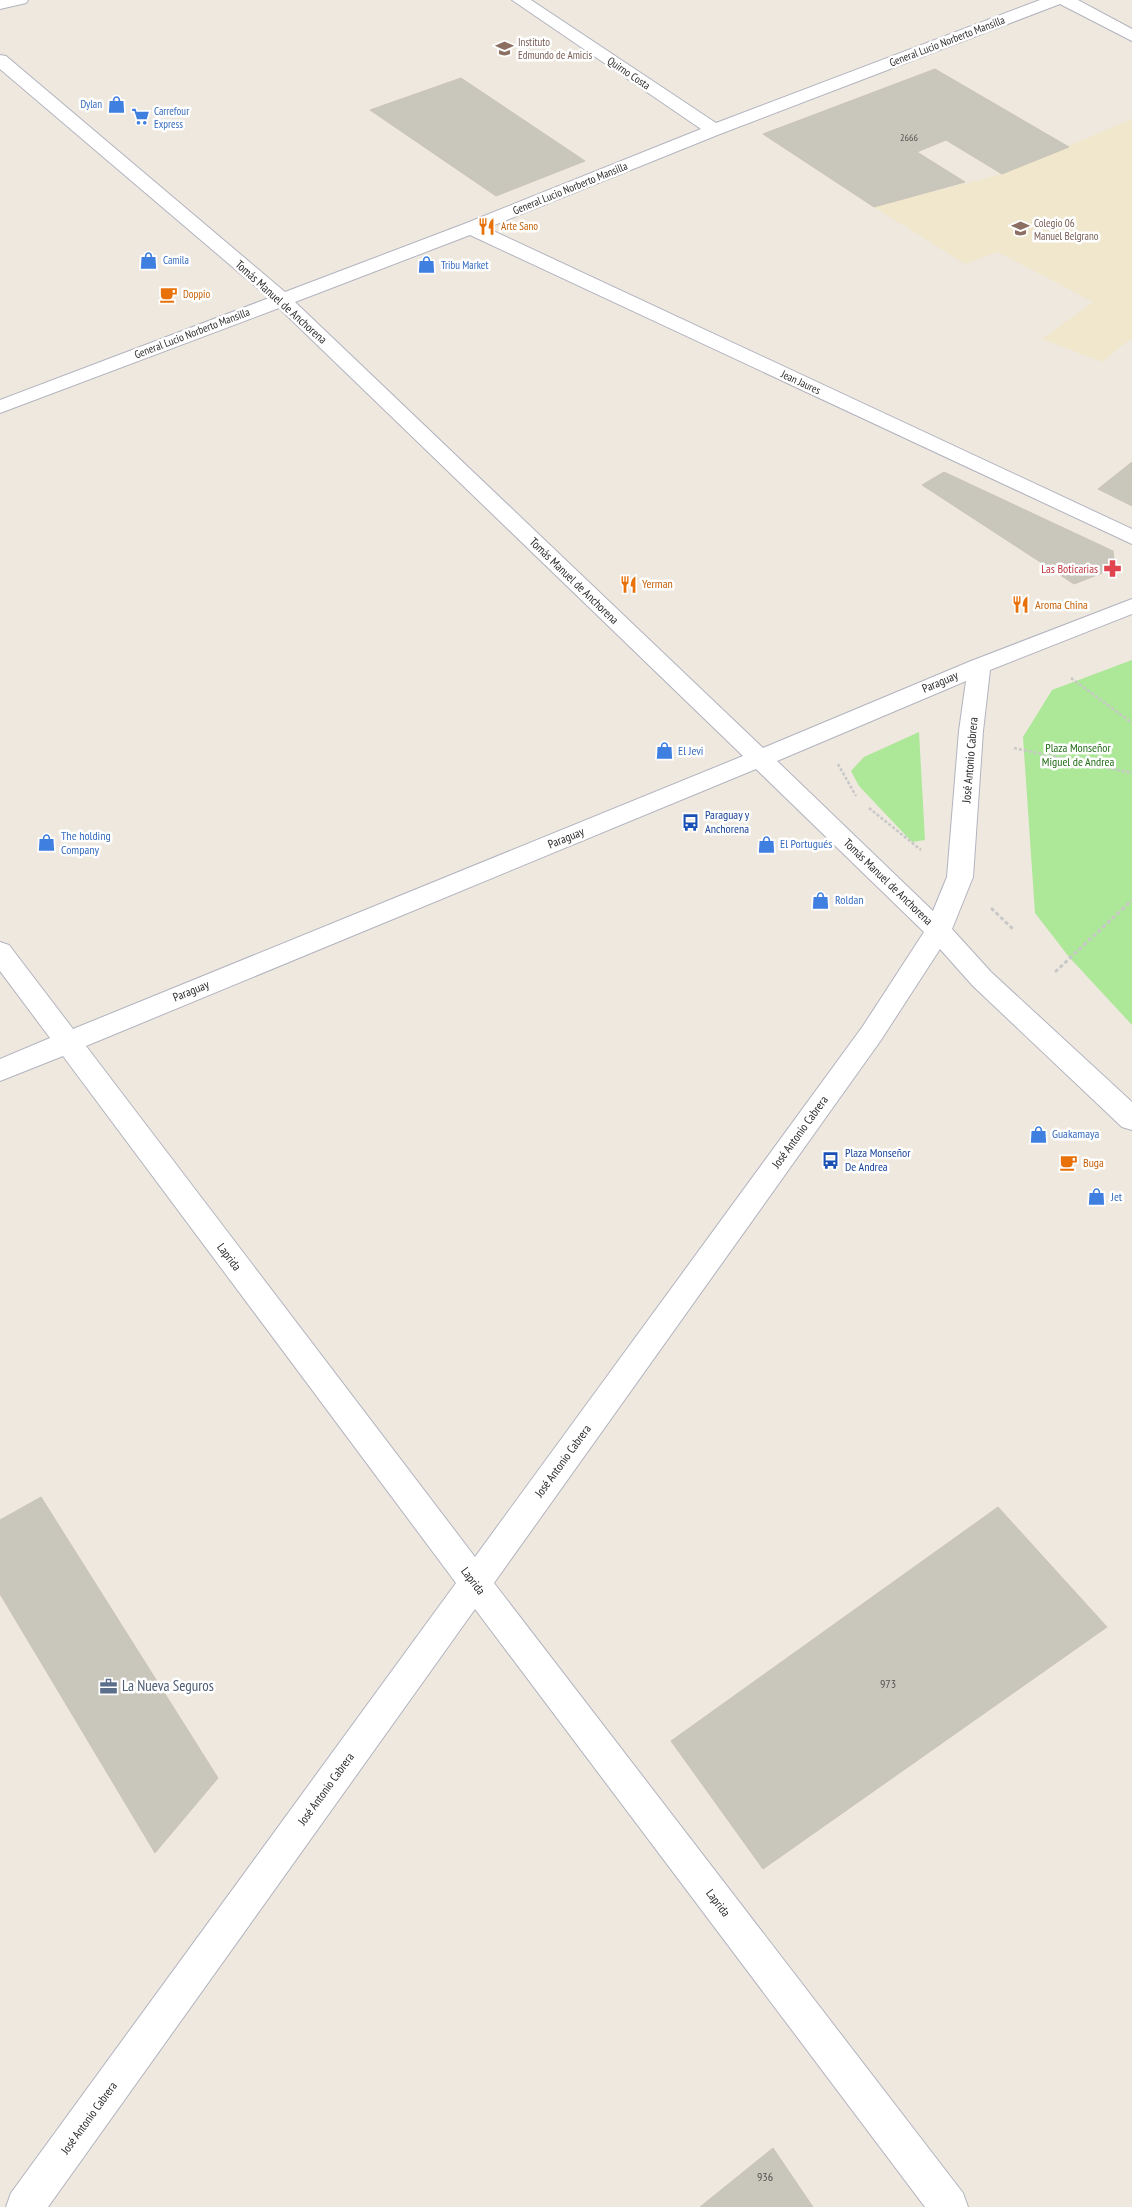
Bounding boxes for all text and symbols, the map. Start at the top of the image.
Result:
street label: General Lucio Norberto Mansilla [887,13,1007,69]
place label: Instituto Edmundo de Amicis [518,35,592,62]
school or university icon: Instituto Edmundo de Amicis [494,38,514,58]
street label: Quirno Costa [605,54,653,92]
shop icon: Dylan [106,94,126,114]
place label: Dylan [80,97,102,111]
place label: Carrefour Express [154,104,189,131]
supermarket icon: Carrefour Express [130,107,150,127]
house number: 2666 [900,131,919,144]
street label: General Lucio Norberto Mansilla [511,159,629,217]
restaurant icon: Arte Sano [477,216,497,236]
place label: Colegio 06 Manuel Belgrano [1034,216,1099,243]
place label: Arte Sano [501,219,538,233]
school or university icon: Colegio 06 Manuel Belgrano [1010,219,1030,239]
shop icon: Camila [139,250,159,270]
place label: Camila [163,253,189,267]
shop icon: Tribu Market [417,255,437,275]
street label: Tomás Manuel de Anchorena [232,257,330,347]
place label: Tribu Market [441,258,488,272]
cafe icon: Doppio [159,284,179,304]
place label: Doppio [183,287,210,301]
street label: General Lucio Norberto Mansilla [132,305,252,361]
street label: Jean Jaures [778,366,823,397]
street label: Tomás Manuel de Anchorena [527,534,622,627]
pharmacy icon: Las Boticarias [1102,559,1122,579]
place label: Las Boticarias [1041,561,1098,576]
restaurant icon: Yerman [618,574,638,594]
place label: Yerman [642,576,673,591]
restaurant icon: Aroma China [1011,595,1031,615]
place label: Aroma China [1035,597,1088,612]
street label: Paraguay [920,667,961,696]
street label: José Antonio Cabrera [958,716,981,804]
park label: Plaza Monseñor Miguel de Andrea [1042,740,1114,769]
shop icon: El Jevi [654,741,674,761]
place label: El Jevi [678,743,703,758]
place label: Paraguay y Anchorena [705,807,750,836]
bus stop icon: Paraguay y Anchorena [681,812,701,832]
street label: Paraguay [546,823,587,852]
place label: The holding Company [61,828,111,857]
shop icon: The holding Company [37,833,57,853]
shop icon: El Portugués [756,834,776,854]
street label: Tomás Manuel de Anchorena [841,835,936,928]
place label: El Portugués [780,836,832,851]
shop icon: Roldan [811,890,831,910]
place label: Roldan [835,892,864,907]
street label: Paraguay [171,976,212,1005]
street label: José Antonio Cabrera [768,1092,831,1172]
shop icon: Guakamaya [1028,1124,1048,1144]
place label: Guakamaya [1052,1126,1099,1141]
place label: Plaza Monseñor De Andrea [845,1145,911,1174]
bus stop icon: Plaza Monseñor De Andrea [821,1150,841,1170]
cafe icon: Buga [1059,1153,1079,1173]
place label: Buga [1083,1155,1104,1170]
shop icon: Jet [1087,1187,1107,1207]
place label: Jet [1110,1189,1123,1204]
street label: Laprida [214,1240,245,1274]
street label: José Antonio Cabrera [531,1421,594,1501]
street label: Laprida [458,1564,489,1598]
office icon: La Nueva Seguros [98,1676,118,1696]
place label: La Nueva Seguros [122,1676,214,1695]
house number: 973 [880,1676,896,1691]
street label: José Antonio Cabrera [294,1749,357,1829]
street label: Laprida [703,1886,734,1920]
street label: José Antonio Cabrera [57,2078,120,2158]
house number: 936 [757,2169,773,2184]

